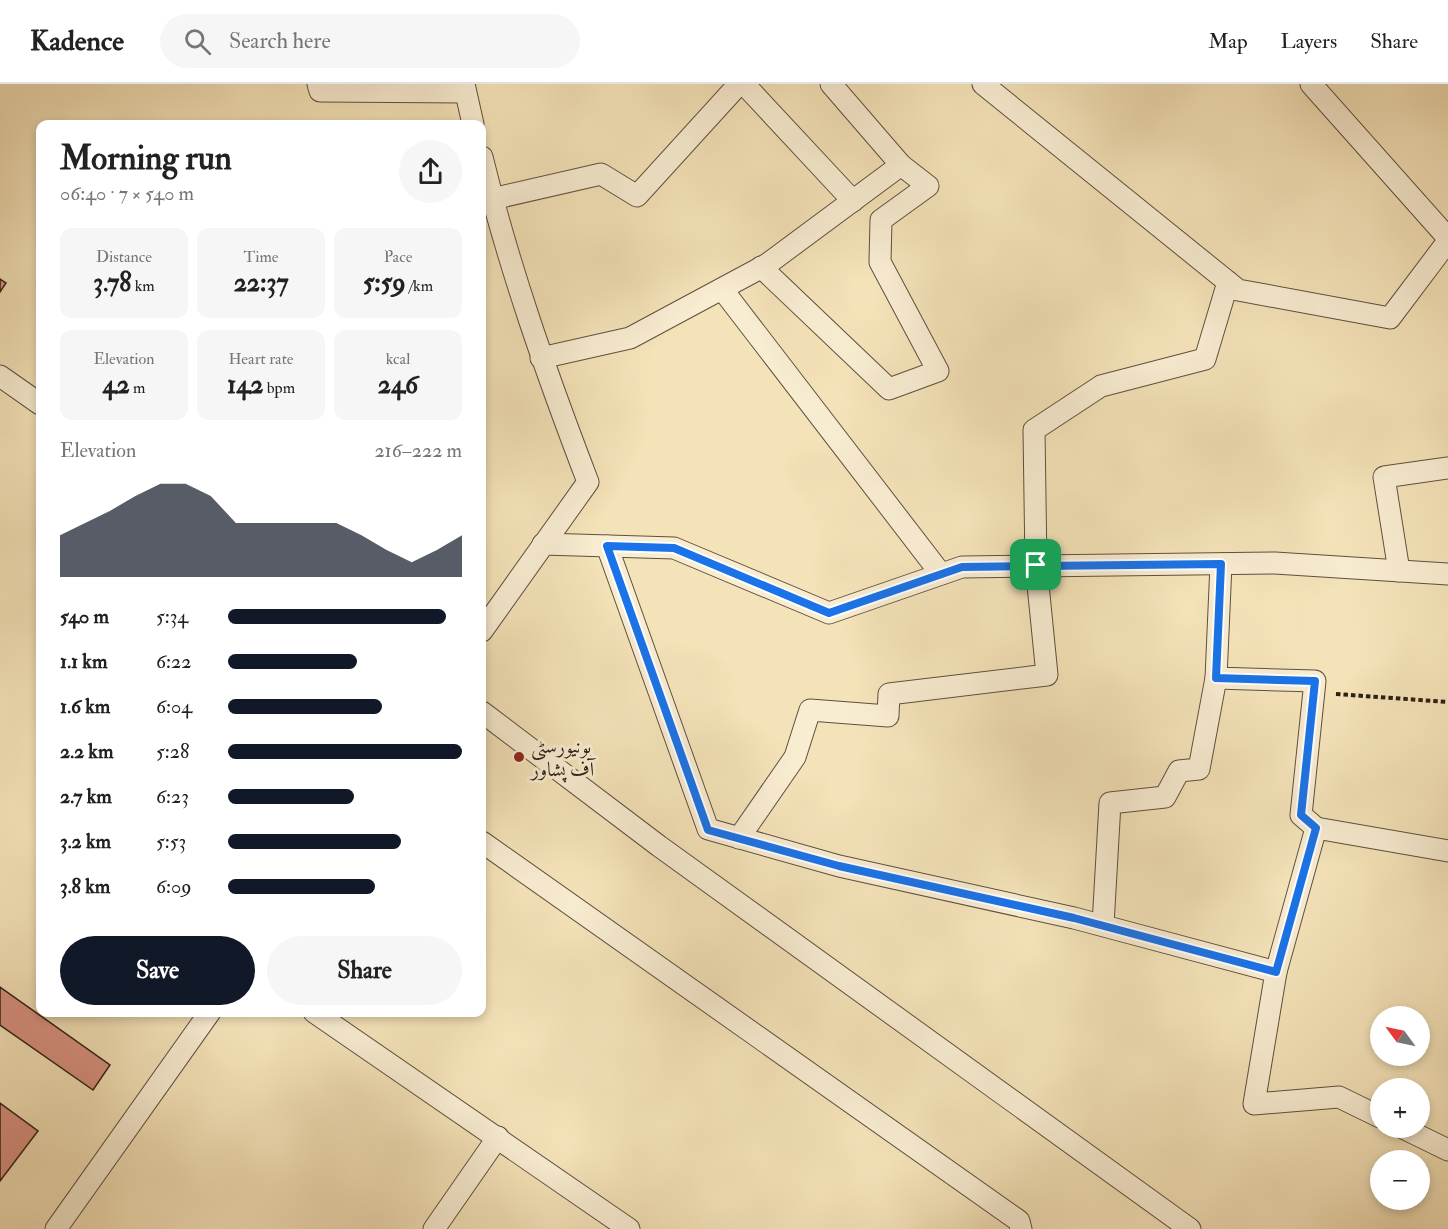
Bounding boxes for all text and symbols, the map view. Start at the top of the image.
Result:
search box [160,14,580,68]
text: Kadence [30,24,124,59]
icon: search [181,25,214,58]
text: Search here [229,27,331,55]
text: Map [1208,28,1248,55]
text: Layers [1281,28,1337,55]
text: Share [1370,28,1418,55]
text: Morning run [60,138,232,179]
button: share [399,140,462,203]
text: 06:40 · 7 × 540 m [60,181,194,206]
text: Distance [96,247,152,267]
text: Time [244,247,278,267]
text: Pace [384,247,412,267]
text: 3.78 [93,267,131,299]
text: 22:37 [234,267,288,299]
text: 5:59 [363,267,406,299]
text: km [131,276,155,296]
text: /km [406,276,433,296]
text: Elevation [94,349,154,369]
text: Heart rate [228,349,294,369]
text: kcal [386,349,410,369]
text: 42 [103,369,130,401]
text: 142 [227,369,263,401]
text: 246 [378,369,418,401]
text: m [130,378,145,398]
text: bpm [263,378,295,398]
text: Elevation [60,438,136,463]
text: 216–222 m [374,438,462,463]
pin [1010,539,1061,590]
icon: arrive [1019,548,1052,581]
text: 540 m [60,604,109,629]
text: 5:34 [156,604,188,629]
text: 1.1 km [60,649,107,674]
text: 6:22 [156,649,191,674]
text: 1.6 km [60,694,110,719]
text: 6:04 [156,694,192,719]
place label: یونیورسٹی آف پشاور [529,734,597,783]
text: 2.2 km [60,739,113,764]
text: 5:28 [156,739,189,764]
marker: یونیورسٹی آف پشاور [512,750,526,764]
text: 2.7 km [60,784,112,809]
text: 6:23 [156,784,189,809]
text: 3.2 km [60,829,111,854]
text: 5:53 [156,829,186,854]
text: 3.8 km [60,874,110,899]
text: 6:09 [156,874,192,899]
button: Save [60,936,255,1005]
button: Share [267,936,462,1005]
north arrow [1370,1006,1430,1066]
map controls [1370,1006,1430,1210]
button: + [1370,1078,1430,1138]
button: − [1370,1150,1430,1210]

